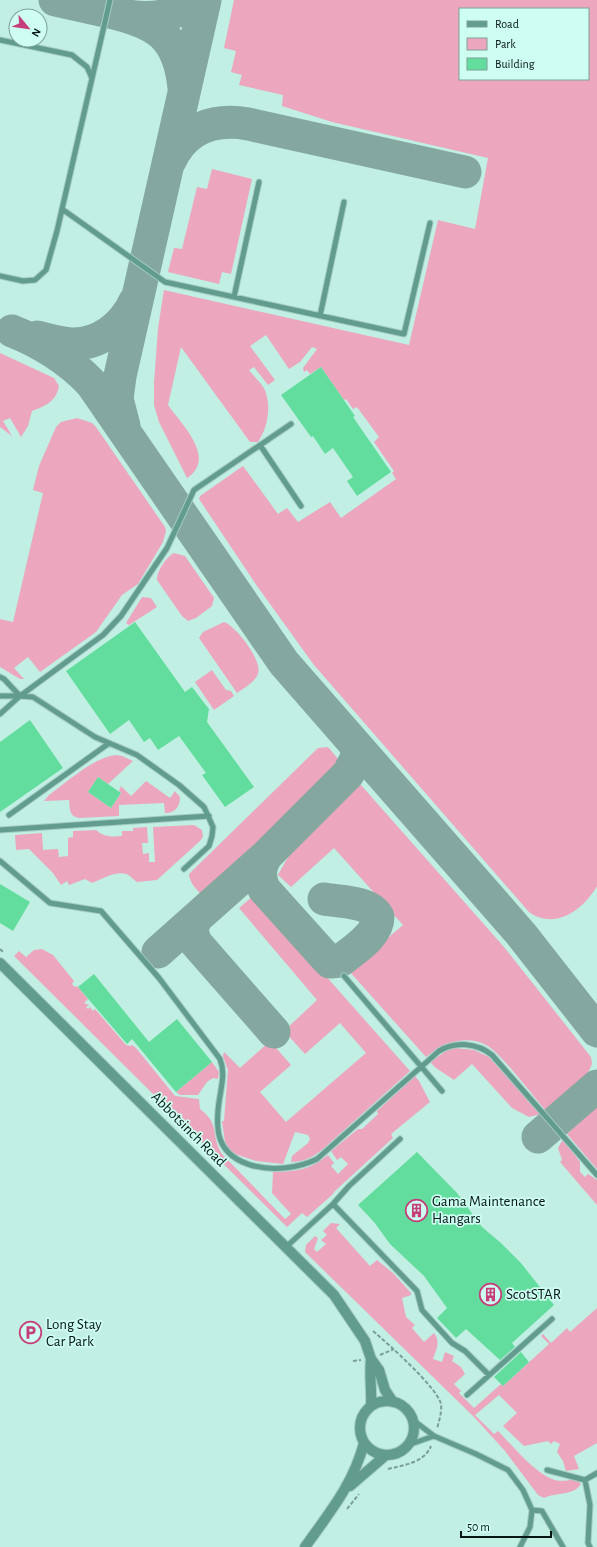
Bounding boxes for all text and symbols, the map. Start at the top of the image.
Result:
north arrow [8,8,48,48]
legend [459,8,589,80]
text: Road [495,18,519,30]
text: N [30,27,43,39]
text: Park [495,38,516,50]
text: Building [495,58,535,70]
street label: Abbotsinch Road [148,1089,229,1170]
place label: Gama Maintenance Hangars [432,1194,546,1226]
building icon: Gama Maintenance Hangars [404,1197,430,1223]
building icon: ScotSTAR [478,1281,504,1307]
place label: ScotSTAR [506,1287,561,1302]
place label: Long Stay Car Park [46,1317,102,1349]
parking icon: Long Stay Car Park [17,1320,43,1346]
scale bar [461,1513,551,1539]
text: 50 m [467,1521,490,1533]

